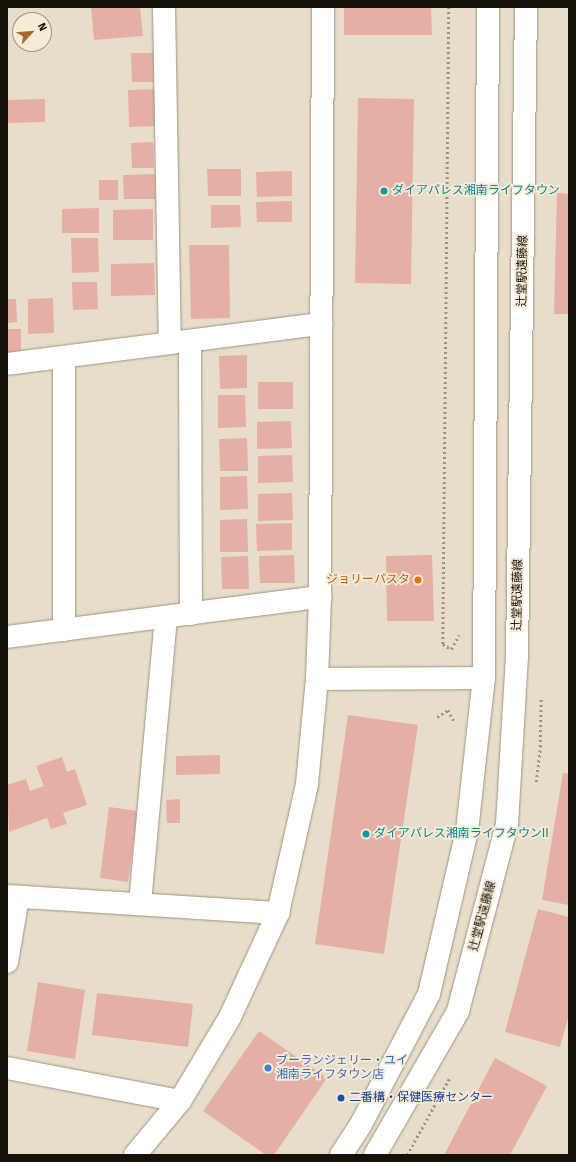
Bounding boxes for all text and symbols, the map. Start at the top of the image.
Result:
north arrow [12,12,52,52]
text: N [35,21,50,33]
place label: ダイアパレス湘南ライフタウン [392,184,560,198]
marker: ダイアパレス湘南ライフタウン [379,186,389,196]
street label: 辻堂駅遠藤線 [515,235,531,307]
street label: 辻堂駅遠藤線 [510,559,526,631]
place label: ジョリーパスタ [326,573,410,587]
marker: ジョリーパスタ [413,575,423,585]
place label: ダイアパレス湘南ライフタウンII [374,827,549,841]
marker: ダイアパレス湘南ライフタウンII [361,829,371,839]
street label: 辻堂駅遠藤線 [467,879,499,953]
place label: ブーランジェリー・ユイ 湘南ライフタウン店 [276,1054,408,1082]
marker: ブーランジェリー・ユイ 湘南ライフタウン店 [263,1063,273,1073]
place label: 二番構・保健医療センター [349,1091,493,1105]
marker: 二番構・保健医療センター [336,1093,346,1103]

